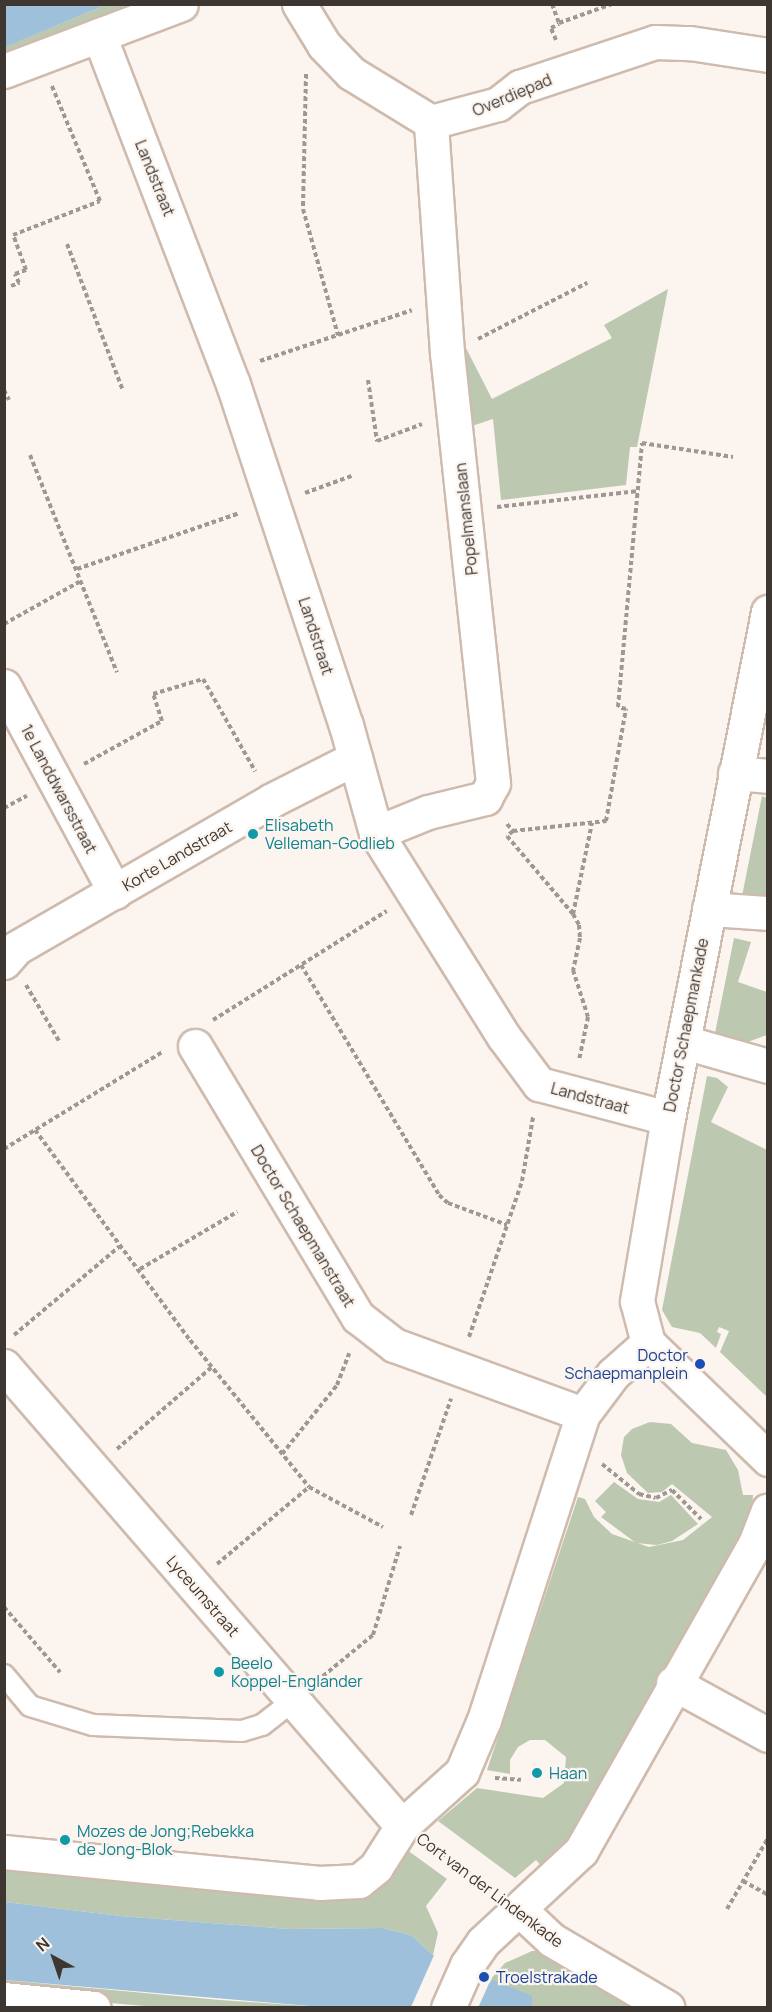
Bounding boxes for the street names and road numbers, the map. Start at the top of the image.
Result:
street label: Overdiepad [469,70,555,120]
street label: Landstraat [131,137,179,219]
street label: Popelmanslaan [451,462,481,576]
street label: Landstraat [294,595,338,677]
street label: 1e Landdwarsstraat [17,721,101,857]
street label: Korte Landstraat [119,817,235,895]
street label: Doctor Schaepmankade [660,936,712,1114]
street label: Landstraat [549,1078,631,1118]
street label: Doctor Schaepmanstraat [247,1141,359,1311]
street label: Lyceumstraat [163,1552,243,1640]
street label: Cort van der Lindenkade [413,1829,567,1951]

